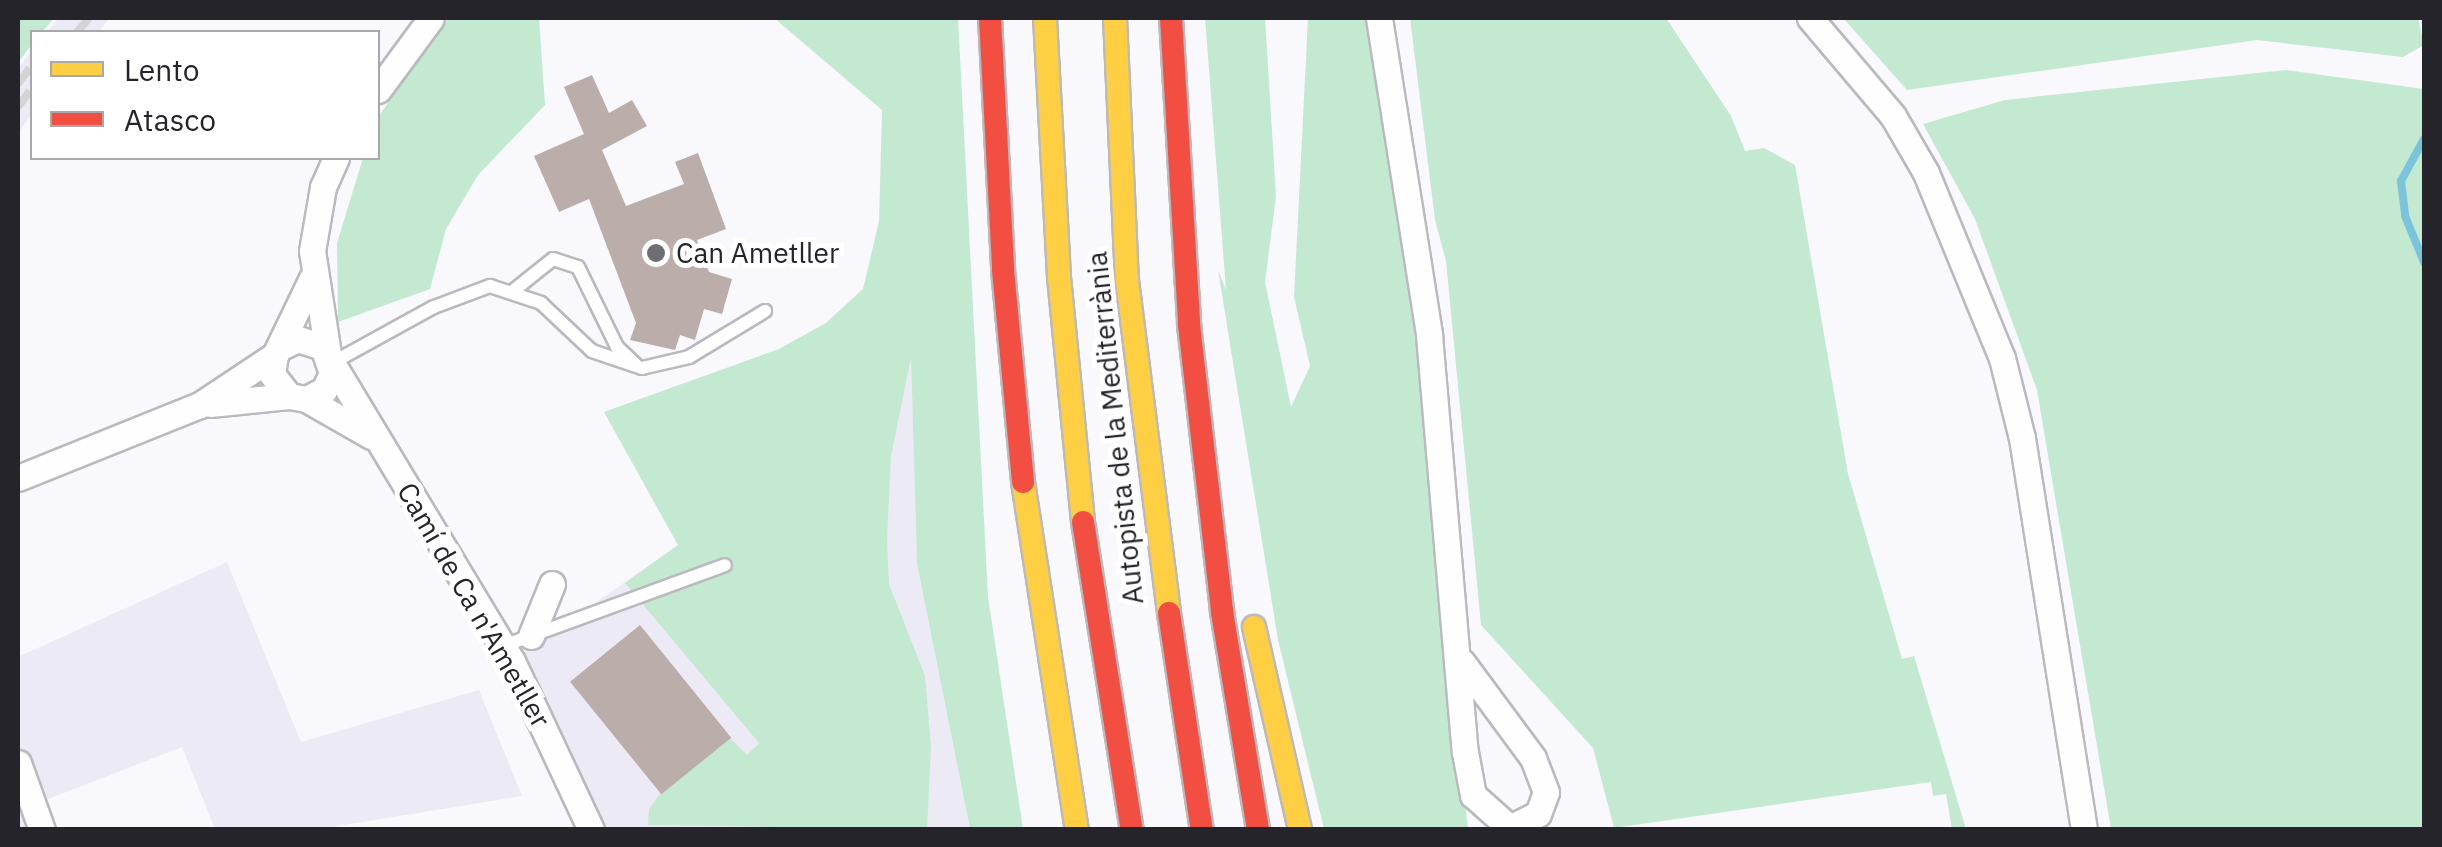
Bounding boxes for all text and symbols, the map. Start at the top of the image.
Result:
legend [30,30,380,160]
text: Lento [124,50,199,89]
text: Atasco [124,100,216,139]
place label: Can Ametller [676,236,839,270]
marker: Can Ametller [645,242,667,264]
street label: Autopista de la Mediterrània [1080,250,1150,606]
street label: Camí de Ca n'Ametller [390,477,558,733]

